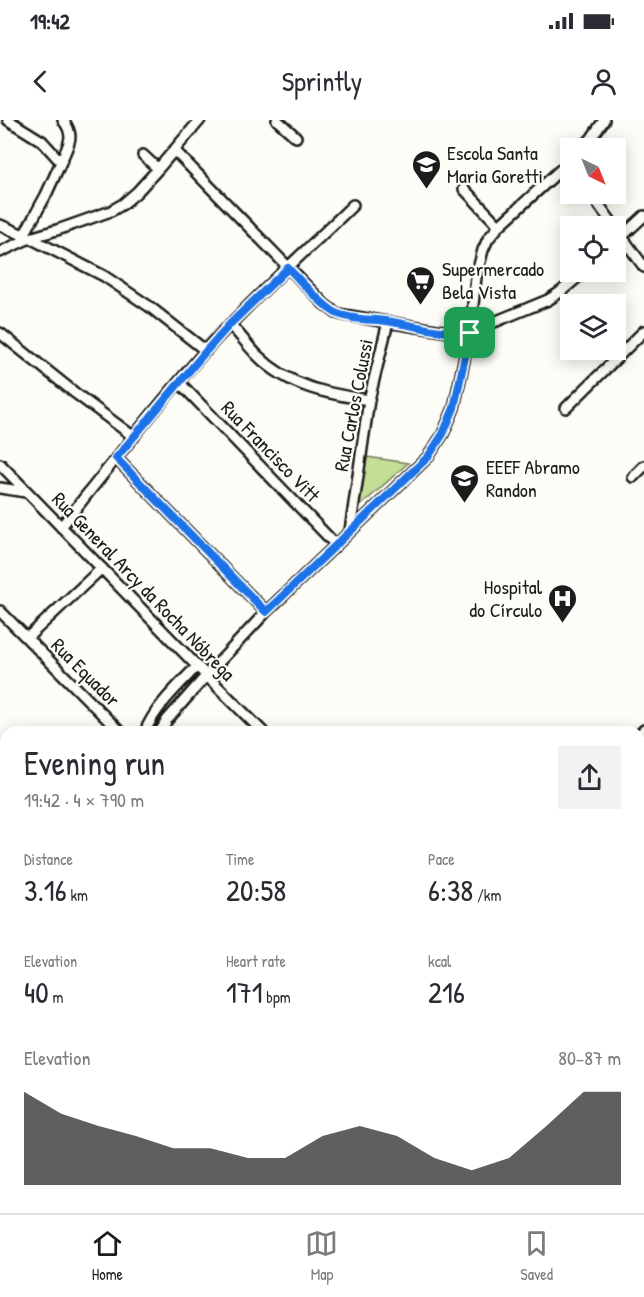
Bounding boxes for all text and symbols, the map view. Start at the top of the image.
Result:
text: 19:42 [30,6,70,36]
text: Sprintly [282,63,362,99]
icon: back [24,65,57,98]
icon: person [587,65,620,98]
north arrow [560,138,626,204]
map controls [560,138,626,360]
place label: Escola Santa Maria Goretti [447,139,543,189]
school or university icon: Escola Santa Maria Goretti [410,148,442,190]
button: locate [560,216,626,282]
place label: Supermercado Bela Vista [442,255,544,305]
supermarket icon: Supermercado Bela Vista [405,264,437,306]
button: layers [560,294,626,360]
pin [444,307,495,358]
icon: arrive [453,316,486,349]
street label: Rua Carlos Colussi [327,337,379,473]
street label: Rua Francisco Vitt [216,394,327,508]
place label: EEEF Abramo Randon [486,453,580,503]
school or university icon: EEEF Abramo Randon [449,462,481,504]
street label: Rua General Arcy da Rocha Nóbrega [46,486,242,687]
place label: Hospital do Círculo [469,573,543,623]
hospital icon: Hospital do Círculo [547,582,579,624]
street label: Rua Equador [46,632,127,713]
text: Evening run [24,741,165,785]
button: share [558,746,621,809]
text: 19:42 · 4 × 790 m [24,786,144,813]
text: Distance [24,848,73,870]
text: Time [226,848,254,870]
text: Pace [428,848,455,870]
text: 3.16 [24,870,67,910]
text: 20:58 [226,870,286,910]
text: 6:38 [428,870,473,910]
text: km [67,884,88,906]
text: /km [473,884,501,906]
text: Elevation [24,950,77,972]
text: Heart rate [226,950,286,972]
text: kcal [428,950,451,972]
text: 40 [24,972,49,1012]
text: 171 [226,972,263,1012]
text: 216 [428,972,465,1012]
text: m [49,986,63,1008]
text: bpm [263,986,291,1008]
text: Elevation [24,1044,90,1071]
text: 80–87 m [558,1044,621,1071]
tab: Home [91,1227,124,1285]
tab: Map [305,1227,338,1285]
tab: Saved [520,1227,553,1285]

